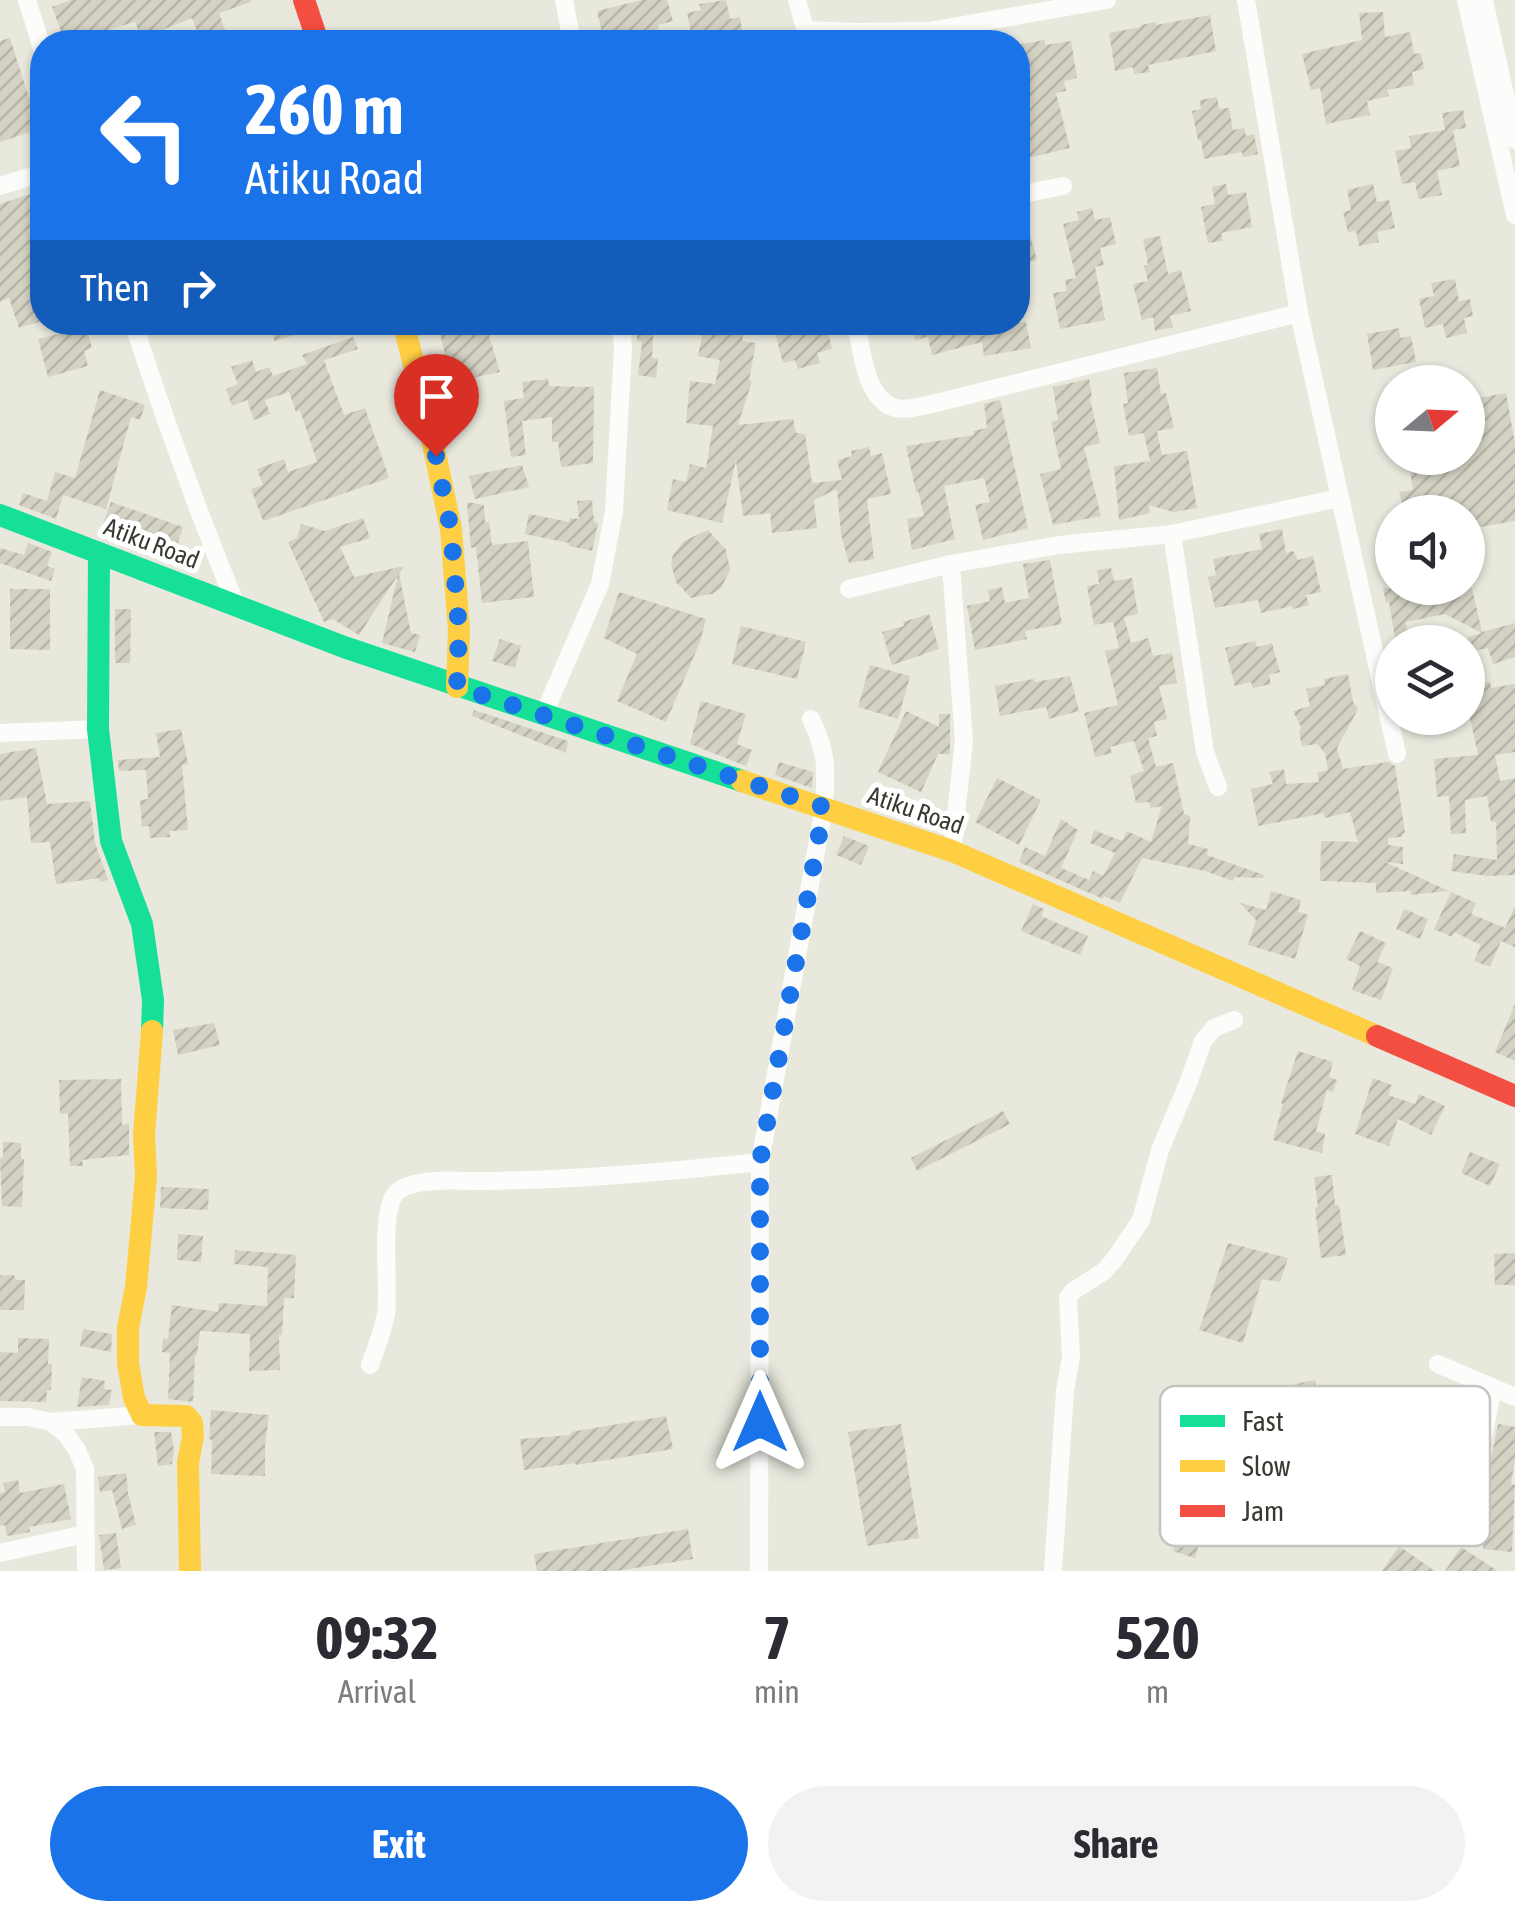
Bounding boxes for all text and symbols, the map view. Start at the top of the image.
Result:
text: 260 m [245,69,404,149]
icon: left [80,70,210,200]
text: Atiku Road [245,152,424,204]
icon: right [170,260,225,315]
text: Then [80,266,150,309]
pin [394,354,479,457]
north arrow [1375,365,1485,475]
map controls [1375,365,1485,735]
icon: arrive [409,369,464,424]
button: sound [1375,495,1485,605]
street label: Atiku Road [101,512,203,574]
button: layers [1375,625,1485,735]
street label: Atiku Road [864,781,968,839]
position arrow [708,1370,812,1474]
legend [1160,1386,1490,1546]
text: Fast [1242,1405,1284,1437]
text: Slow [1242,1450,1291,1482]
text: Jam [1242,1495,1284,1527]
text: 09:32 [315,1603,439,1672]
text: 7 [763,1603,791,1672]
text: 520 [1115,1603,1200,1672]
text: Arrival [338,1673,416,1710]
text: min [754,1673,800,1710]
text: m [1146,1673,1169,1710]
button: Exit [50,1786,748,1901]
button: Share [768,1786,1465,1901]

